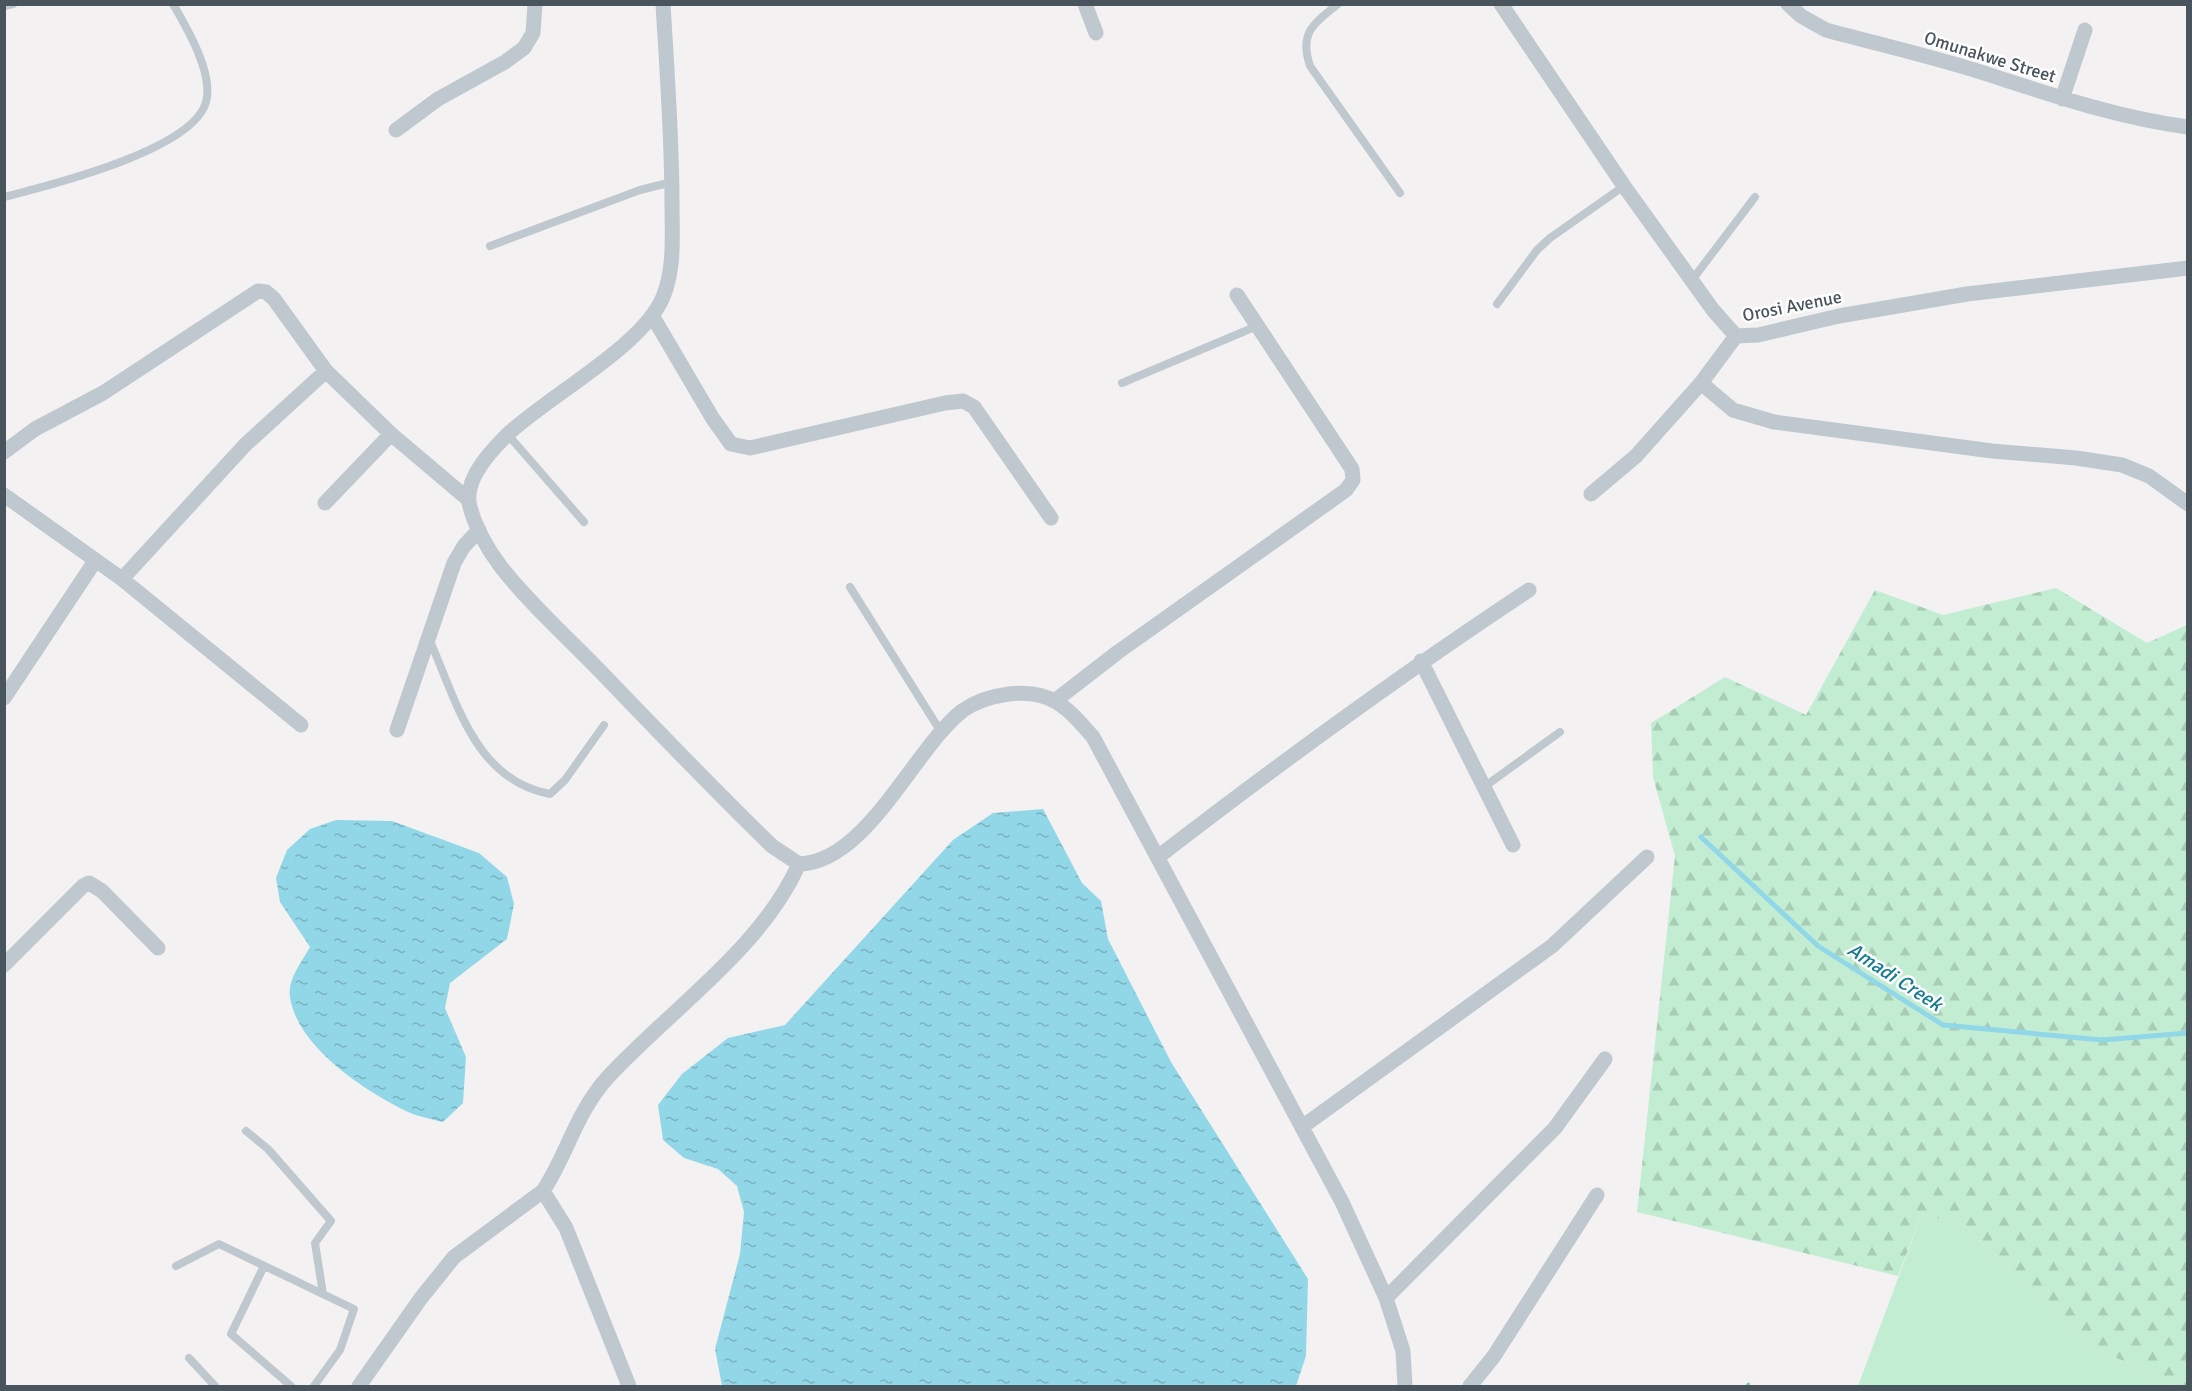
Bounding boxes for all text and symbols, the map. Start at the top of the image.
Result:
street label: Omunakwe Street [1921,27,2059,87]
street label: Orosi Avenue [1741,286,1843,326]
water label: Amadi Creek [1843,937,1949,1018]

